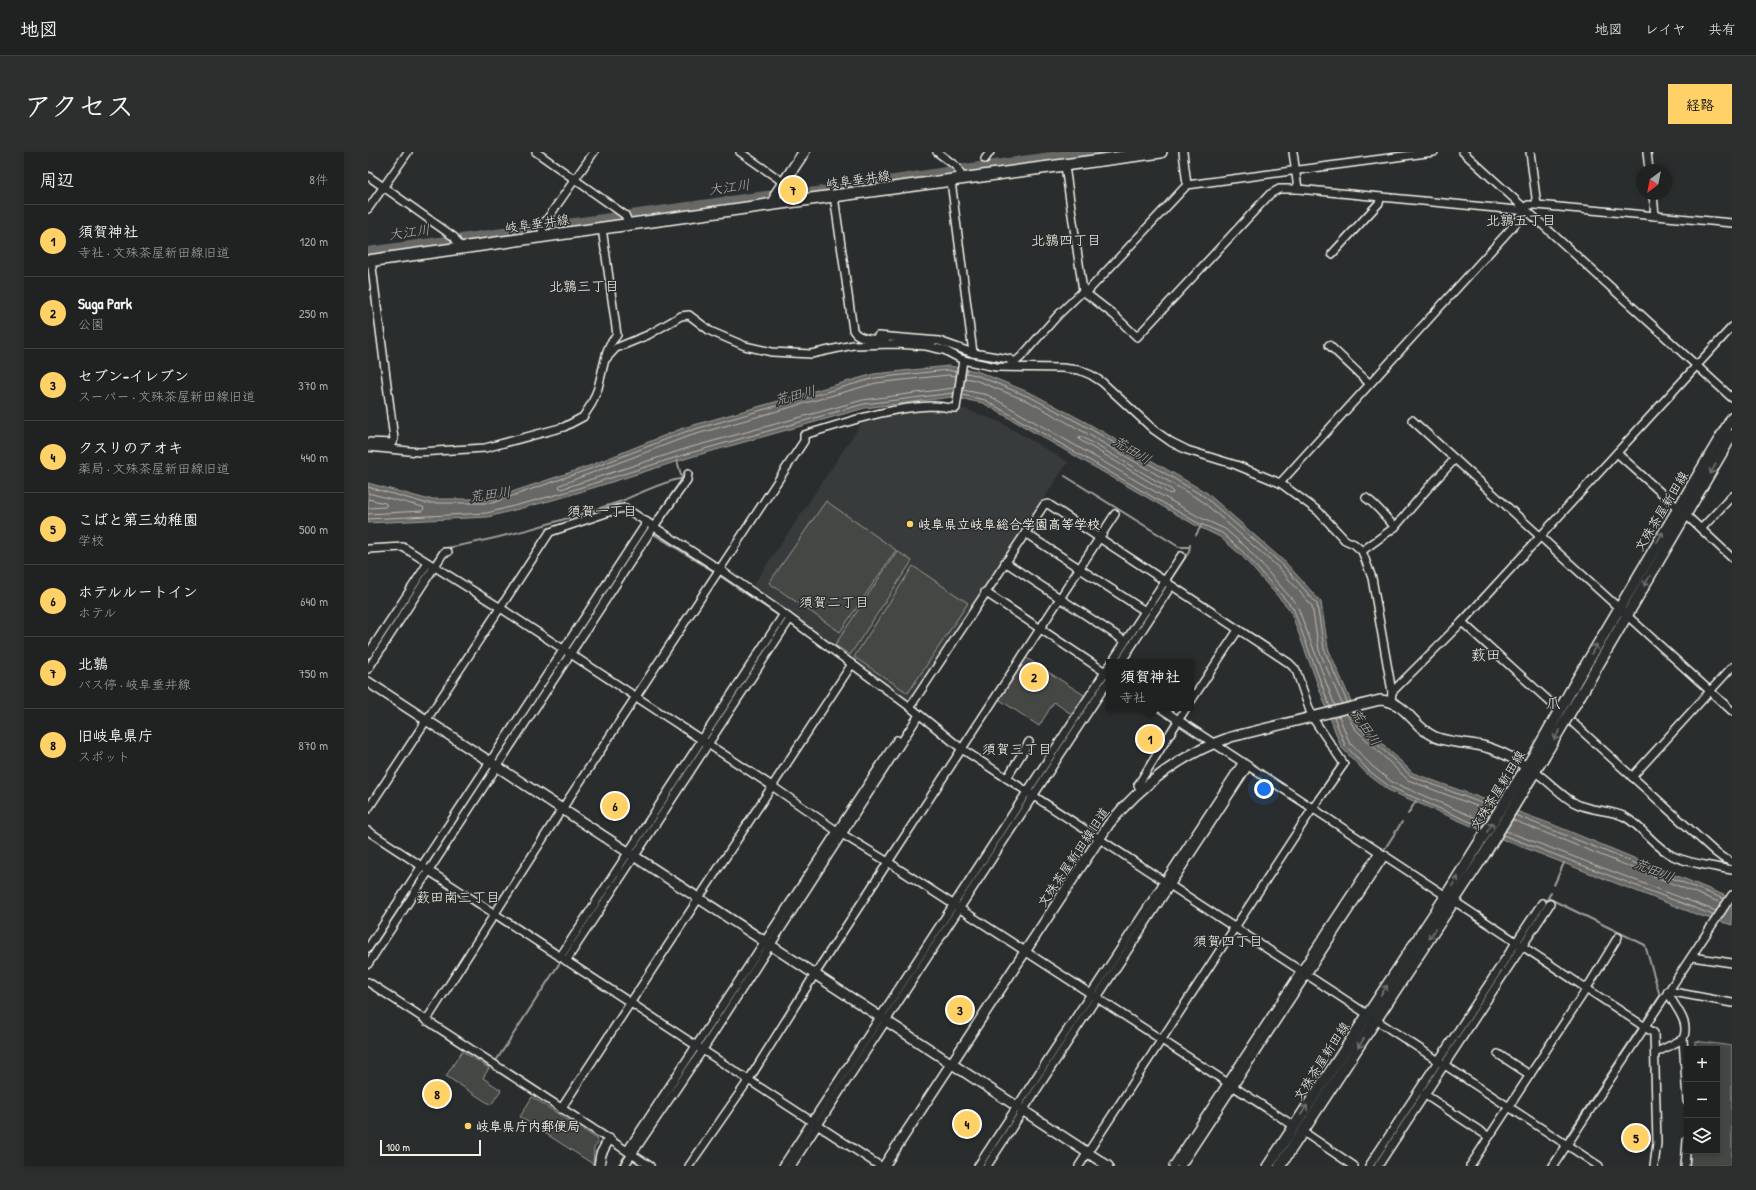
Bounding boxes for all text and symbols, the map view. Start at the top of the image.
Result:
text: 地図 [20,16,58,42]
text: 地図 [1595,19,1623,38]
text: レイヤ [1645,19,1686,38]
text: 共有 [1708,19,1736,38]
button: 経路 [1668,84,1732,124]
text: アクセス [24,87,134,125]
north arrow [1636,164,1672,200]
street label: 岐阜垂井線 [825,165,892,192]
text: 周辺 [40,168,74,191]
text: 8件 [309,170,328,188]
water label: 大江川 [707,174,751,199]
pin: 7 [780,175,806,205]
street label: 岐阜垂井線 [504,209,571,236]
district label: 北鶉五丁目 [1486,210,1556,229]
water label: 大江川 [387,219,431,244]
text: 須賀神社 [78,221,138,242]
district label: 北鶉四丁目 [1031,230,1101,249]
text: 1 [51,232,55,250]
text: 120 m [300,232,328,250]
text: 寺社 · 文殊茶屋新田線旧道 [78,243,230,261]
district label: 北鶉三丁目 [549,276,619,295]
text: Suga Park [78,293,132,314]
text: 2 [50,304,56,322]
text: 250 m [299,304,328,322]
text: 公園 [78,315,104,333]
text: セブン-イレブン [78,365,189,386]
text: 3 [50,376,56,394]
text: 370 m [298,376,328,394]
water label: 荒田川 [772,380,818,409]
text: スーパー · 文殊茶屋新田線旧道 [78,387,255,405]
water label: 荒田川 [1109,431,1155,469]
text: クスリのアオキ [78,437,183,458]
text: 4 [51,448,55,466]
text: 440 m [301,448,328,466]
text: 薬局 · 文殊茶屋新田線旧道 [78,459,230,477]
one-way arrow [1708,463,1716,475]
street label: 文殊茶屋新田線 [1630,467,1693,555]
water label: 荒田川 [468,482,512,505]
district label: 須賀一丁目 [567,501,637,520]
text: こばと第三幼稚園 [78,509,198,530]
place label: 岐阜県立岐阜総合学園高等学校 [918,515,1100,533]
marker: 岐阜県立岐阜総合学園高等学校 [905,519,915,529]
text: 5 [50,520,56,538]
text: 500 m [299,520,328,538]
text: 学校 [78,531,104,549]
one-way arrow [1657,531,1665,543]
one-way arrow [1642,575,1650,587]
text: ホテルルートイン [78,581,198,602]
text: 6 [50,592,56,610]
text: 640 m [300,592,328,610]
district label: 須賀二丁目 [799,592,869,611]
text: ホテル [78,603,116,621]
one-way arrow [1591,643,1599,655]
district label: 薮田 [1471,644,1501,665]
text: 北鶉 [78,653,108,674]
popup [1106,659,1194,711]
pin: 2 [1021,662,1047,692]
text: 7 [50,664,56,682]
text: 750 m [298,664,328,682]
text: 須賀神社 [1120,666,1180,687]
text: バス停 · 岐阜垂井線 [78,675,191,693]
text: 寺社 [1120,688,1146,706]
district label: 爪 [1545,692,1561,713]
water label: 荒田川 [1347,704,1386,749]
pin: 1 [1137,724,1163,754]
text: 旧岐阜県庁 [78,725,153,746]
one-way arrow [1552,729,1560,741]
text: 8 [50,736,56,754]
text: 870 m [298,736,328,754]
district label: 須賀三丁目 [982,739,1052,758]
street label: 文殊茶屋新田線 [1465,746,1529,833]
text: スポット [78,747,130,765]
your location [1254,779,1274,799]
pin: 6 [602,791,628,821]
street label: 文殊茶屋新田線旧道 [1033,803,1113,911]
one-way arrow [1486,821,1494,833]
water label: 荒田川 [1631,853,1677,886]
one-way arrow [1452,875,1460,887]
district label: 薮田南三丁目 [416,887,500,906]
one-way arrow [1428,928,1436,939]
district label: 須賀四丁目 [1193,931,1263,950]
one-way arrow [1379,984,1388,995]
pin: 3 [947,995,973,1025]
street label: 文殊茶屋新田線 [1289,1017,1354,1104]
one-way arrow [1357,1037,1365,1048]
map controls [1684,1046,1720,1154]
button: + [1684,1046,1720,1082]
pin: 8 [424,1079,450,1109]
button: − [1684,1082,1720,1118]
one-way arrow [1301,1104,1309,1116]
pin: 4 [954,1109,980,1139]
place label: 岐阜県庁内郵便局 [476,1117,580,1135]
button: layers [1684,1118,1720,1154]
marker: 岐阜県庁内郵便局 [463,1121,473,1131]
pin: 5 [1623,1123,1649,1153]
scale bar [380,1138,481,1157]
text: 100 m [386,1140,410,1154]

